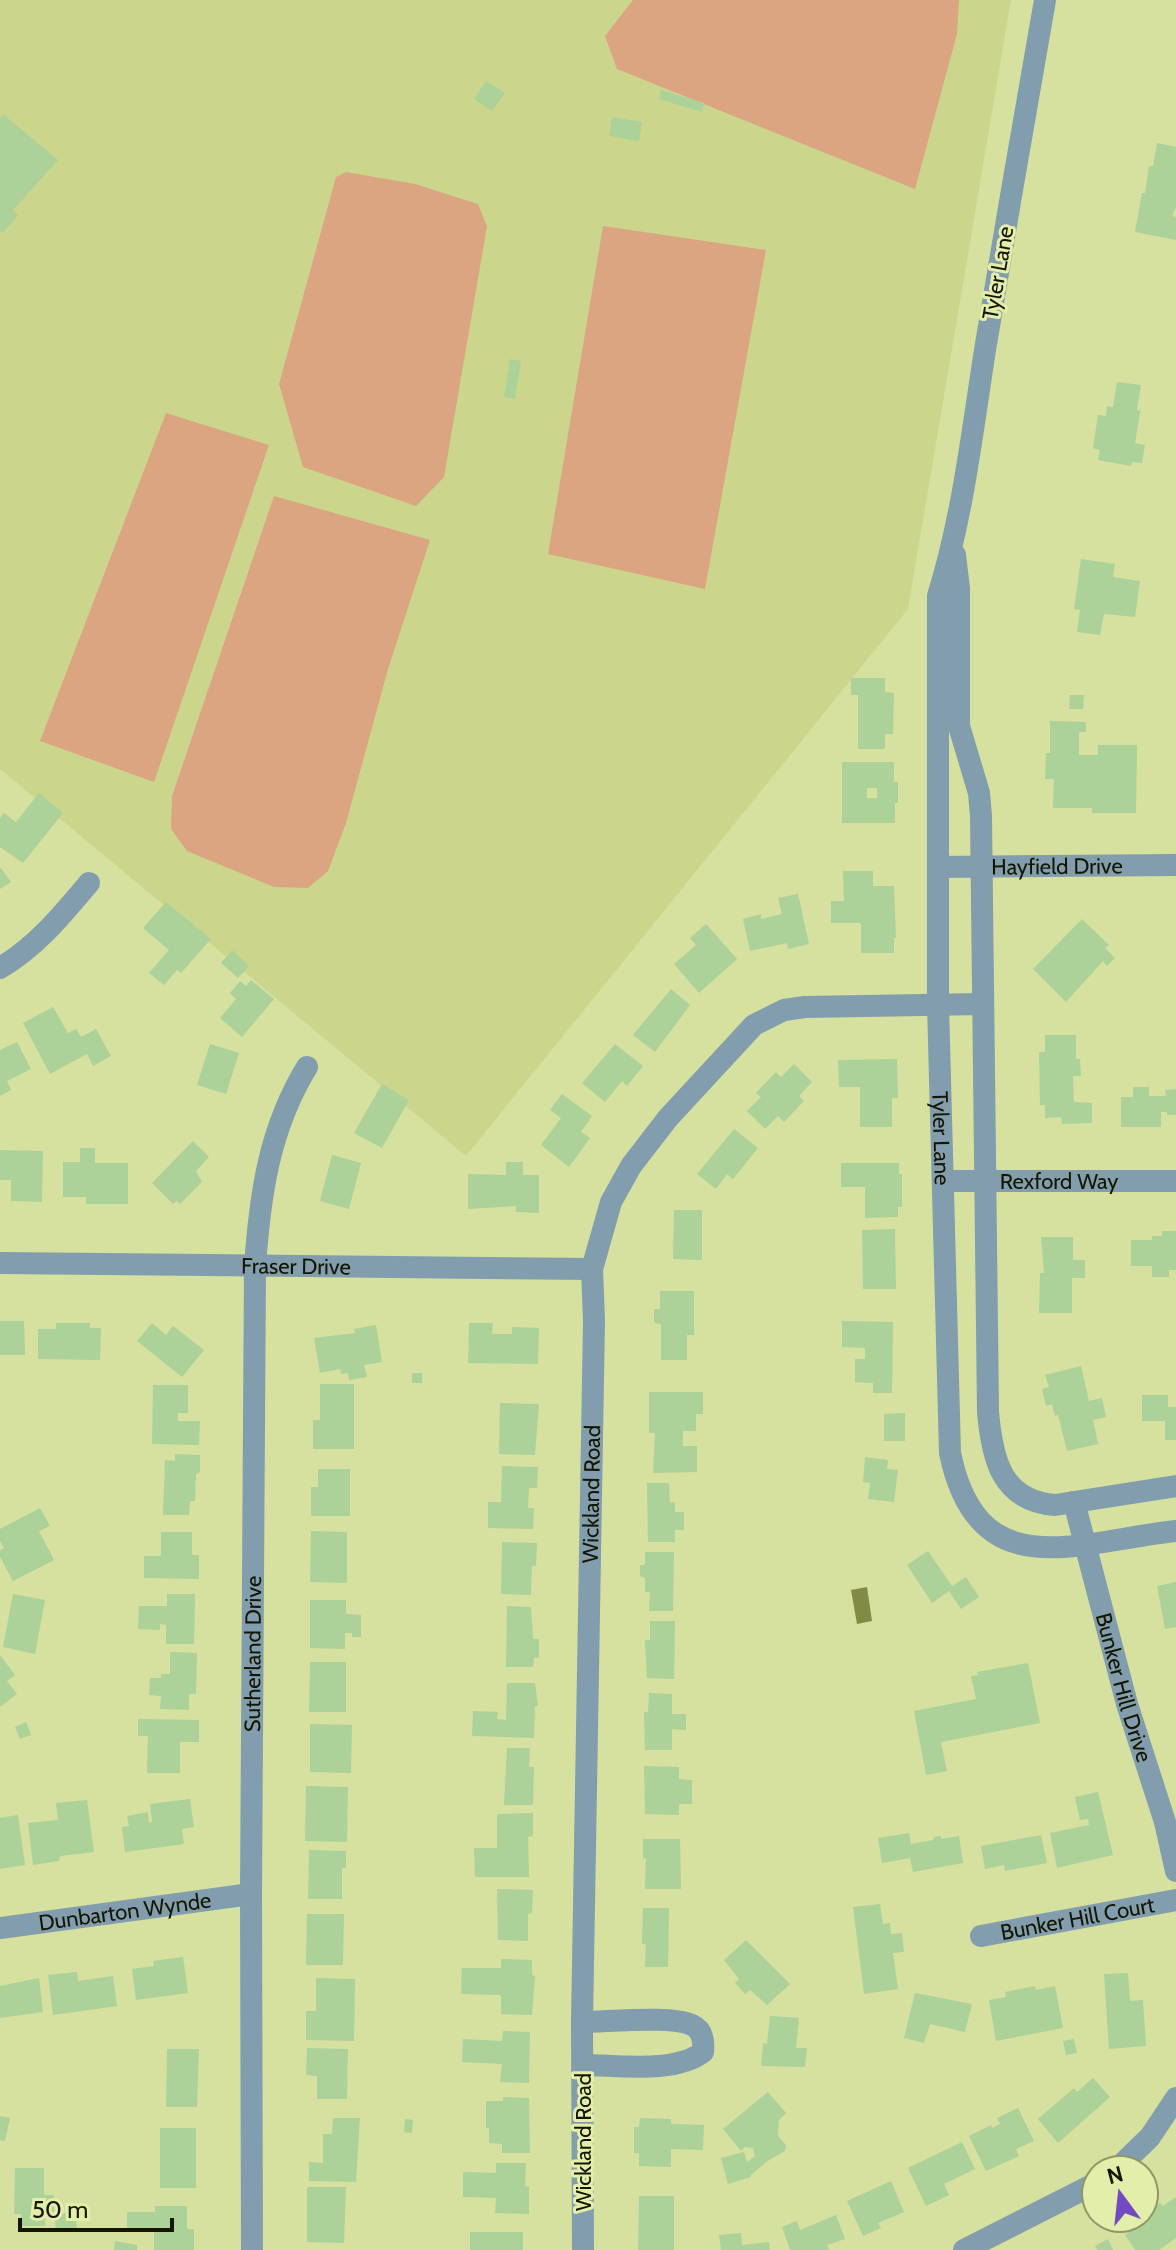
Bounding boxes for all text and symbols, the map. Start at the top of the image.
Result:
street label: Tyler Lane [977,224,1019,322]
street label: Hayfield Drive [991,852,1123,880]
street label: Tyler Lane [927,1091,956,1186]
street label: Rexford Way [1000,1168,1118,1195]
street label: Fraser Drive [241,1252,351,1280]
street label: Wickland Road [576,1425,606,1563]
street label: Sutherland Drive [239,1576,267,1732]
street label: Bunker Hill Drive [1090,1610,1158,1765]
street label: Dunbarton Wynde [37,1886,213,1936]
street label: Bunker Hill Court [998,1891,1157,1946]
street label: Wickland Road [570,2073,597,2211]
north arrow [1080,2154,1160,2234]
text: N [1104,2160,1126,2190]
scale bar [20,2182,172,2232]
text: 50 m [32,2195,88,2224]

